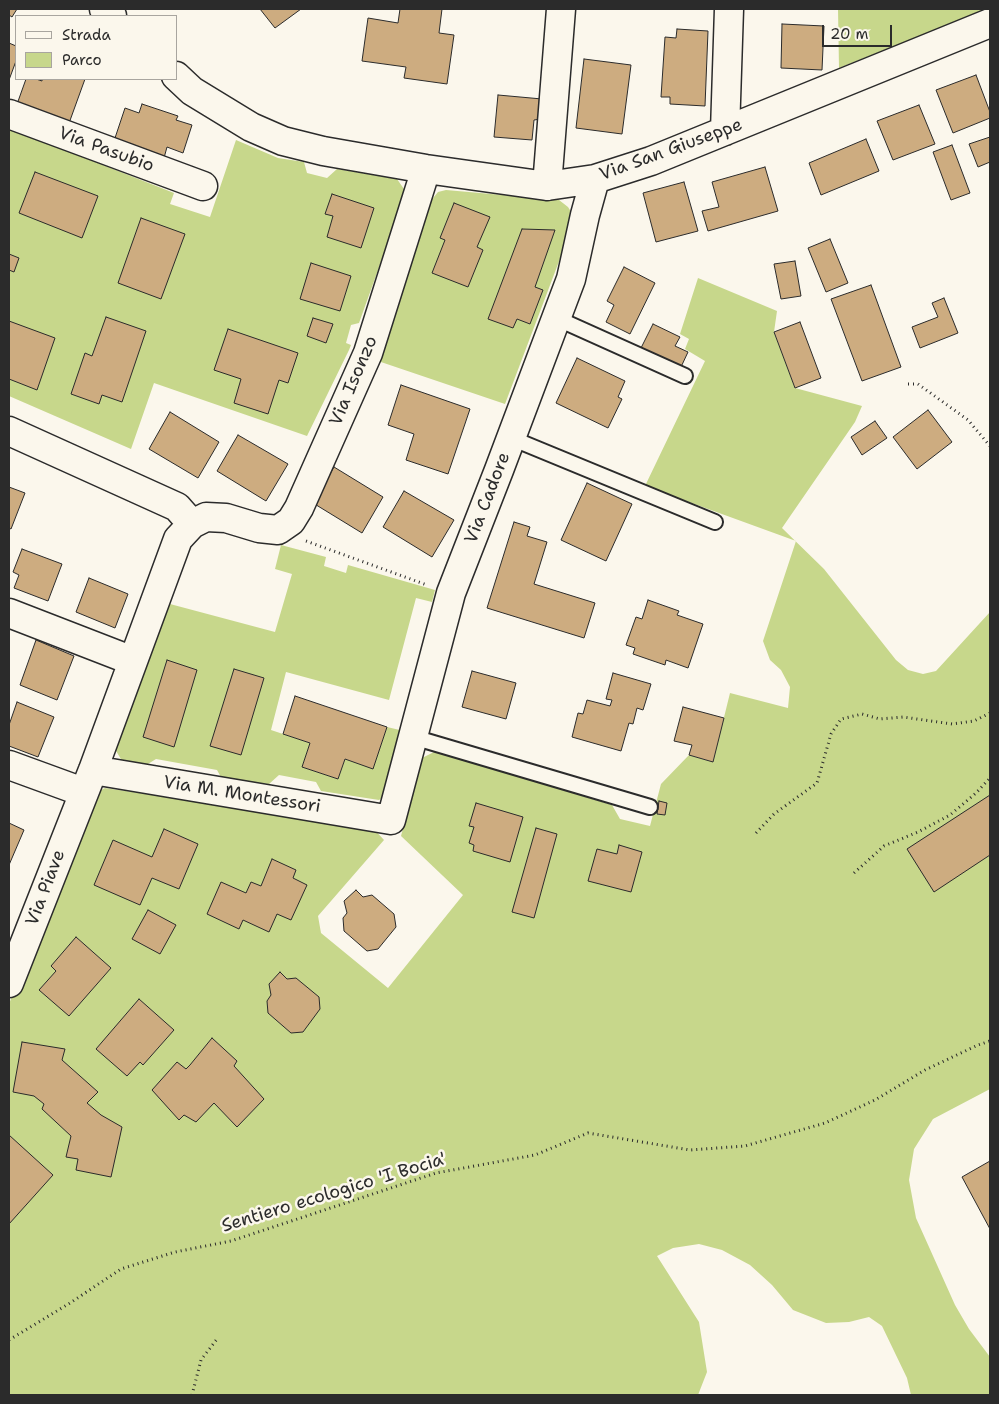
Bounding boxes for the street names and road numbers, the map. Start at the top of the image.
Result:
street label: Via San Giuseppe [597,114,745,186]
street label: Via Pasubio [55,123,157,177]
street label: Via Isonzo [325,333,383,429]
street label: Via Cadore [461,449,515,547]
street label: Via M. Montessori [162,772,322,818]
street label: Via Piave [22,847,70,929]
street label: Sentiero ecologico 'I Bocia' [219,1149,449,1237]

